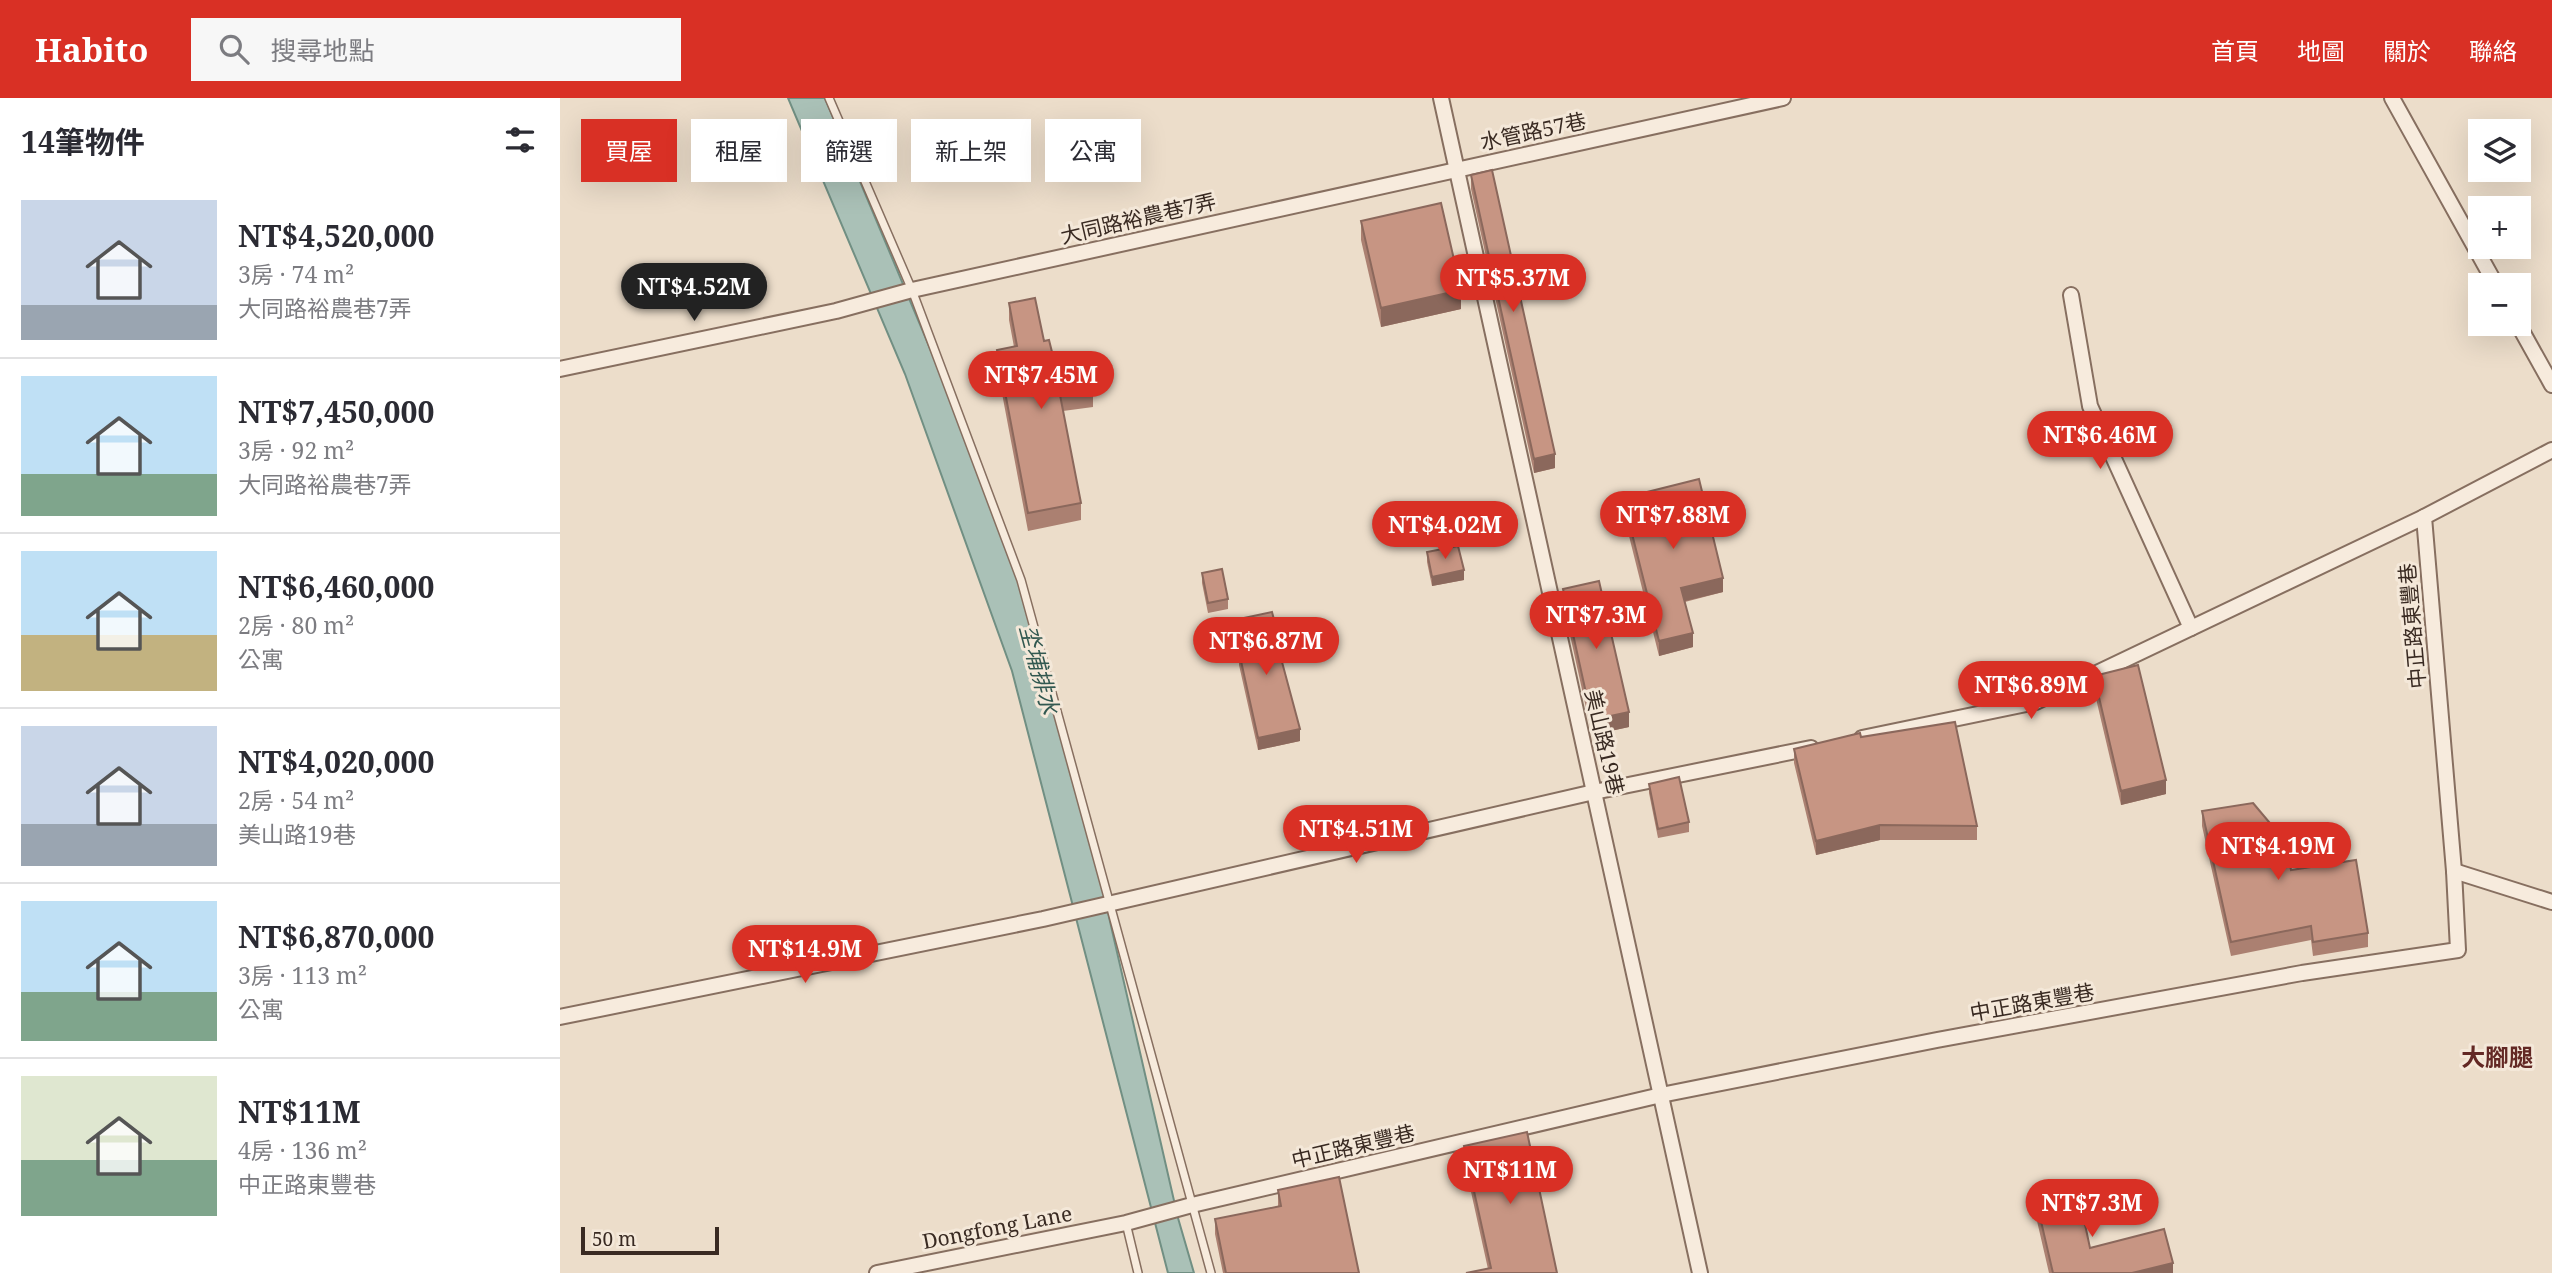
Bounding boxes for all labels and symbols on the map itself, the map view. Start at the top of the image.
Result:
street label: 水管路57巷 [1478,106,1588,156]
street label: 大同路裕農巷7弄 [1058,187,1218,249]
pin: NT$5.37M [1441,254,1585,314]
pin: NT$4.52M [622,264,766,323]
pin: NT$7.45M [969,352,1113,411]
pin: NT$6.46M [2028,412,2172,471]
pin: NT$7.88M [1601,491,1745,551]
pin: NT$4.02M [1373,502,1517,561]
street label: 中正路東豐巷 [2393,562,2431,690]
pin: NT$7.3M [1531,592,1661,651]
pin: NT$6.87M [1194,618,1338,677]
water label: 坔埔排水 [1013,620,1068,719]
pin: NT$6.89M [1959,662,2103,721]
street label: 美山路19巷 [1579,686,1631,798]
pin: NT$4.51M [1284,806,1428,865]
pin: NT$4.19M [2206,822,2350,882]
pin: NT$14.9M [733,926,877,985]
street label: 中正路東豐巷 [1968,977,2096,1027]
district label: 大腳腿 [2461,1040,2533,1073]
street label: 中正路東豐巷 [1288,1118,1418,1174]
pin: NT$11M [1453,1146,1567,1206]
pin: NT$7.3M [2027,1180,2157,1239]
street label: Dongfong Lane [920,1199,1074,1255]
scale bar [581,1224,719,1256]

